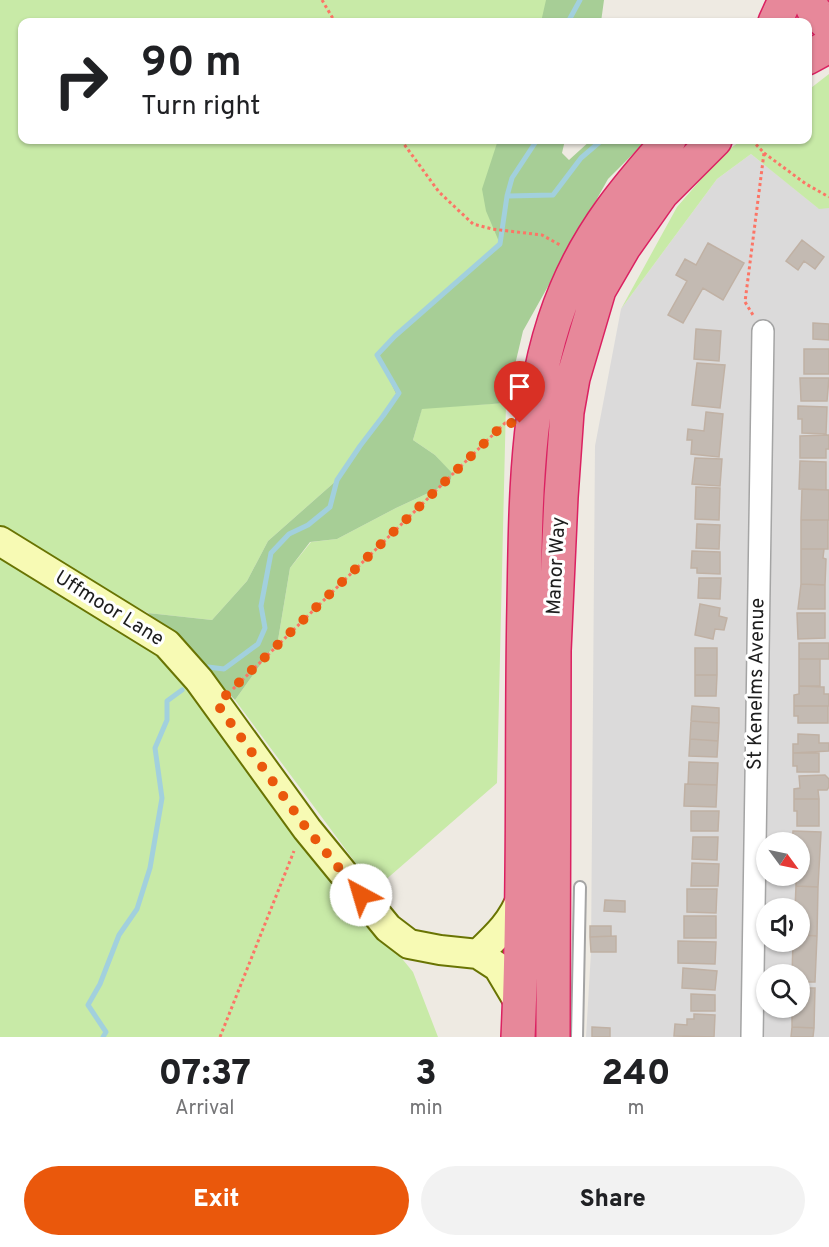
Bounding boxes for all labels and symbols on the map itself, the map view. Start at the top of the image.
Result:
pin [494,361,545,423]
street label: Manor Way [541,516,573,616]
street label: Uffmoor Lane [50,565,168,653]
street label: St Kenelms Avenue [742,598,772,770]
north arrow [756,832,810,886]
position arrow [329,863,393,927]

